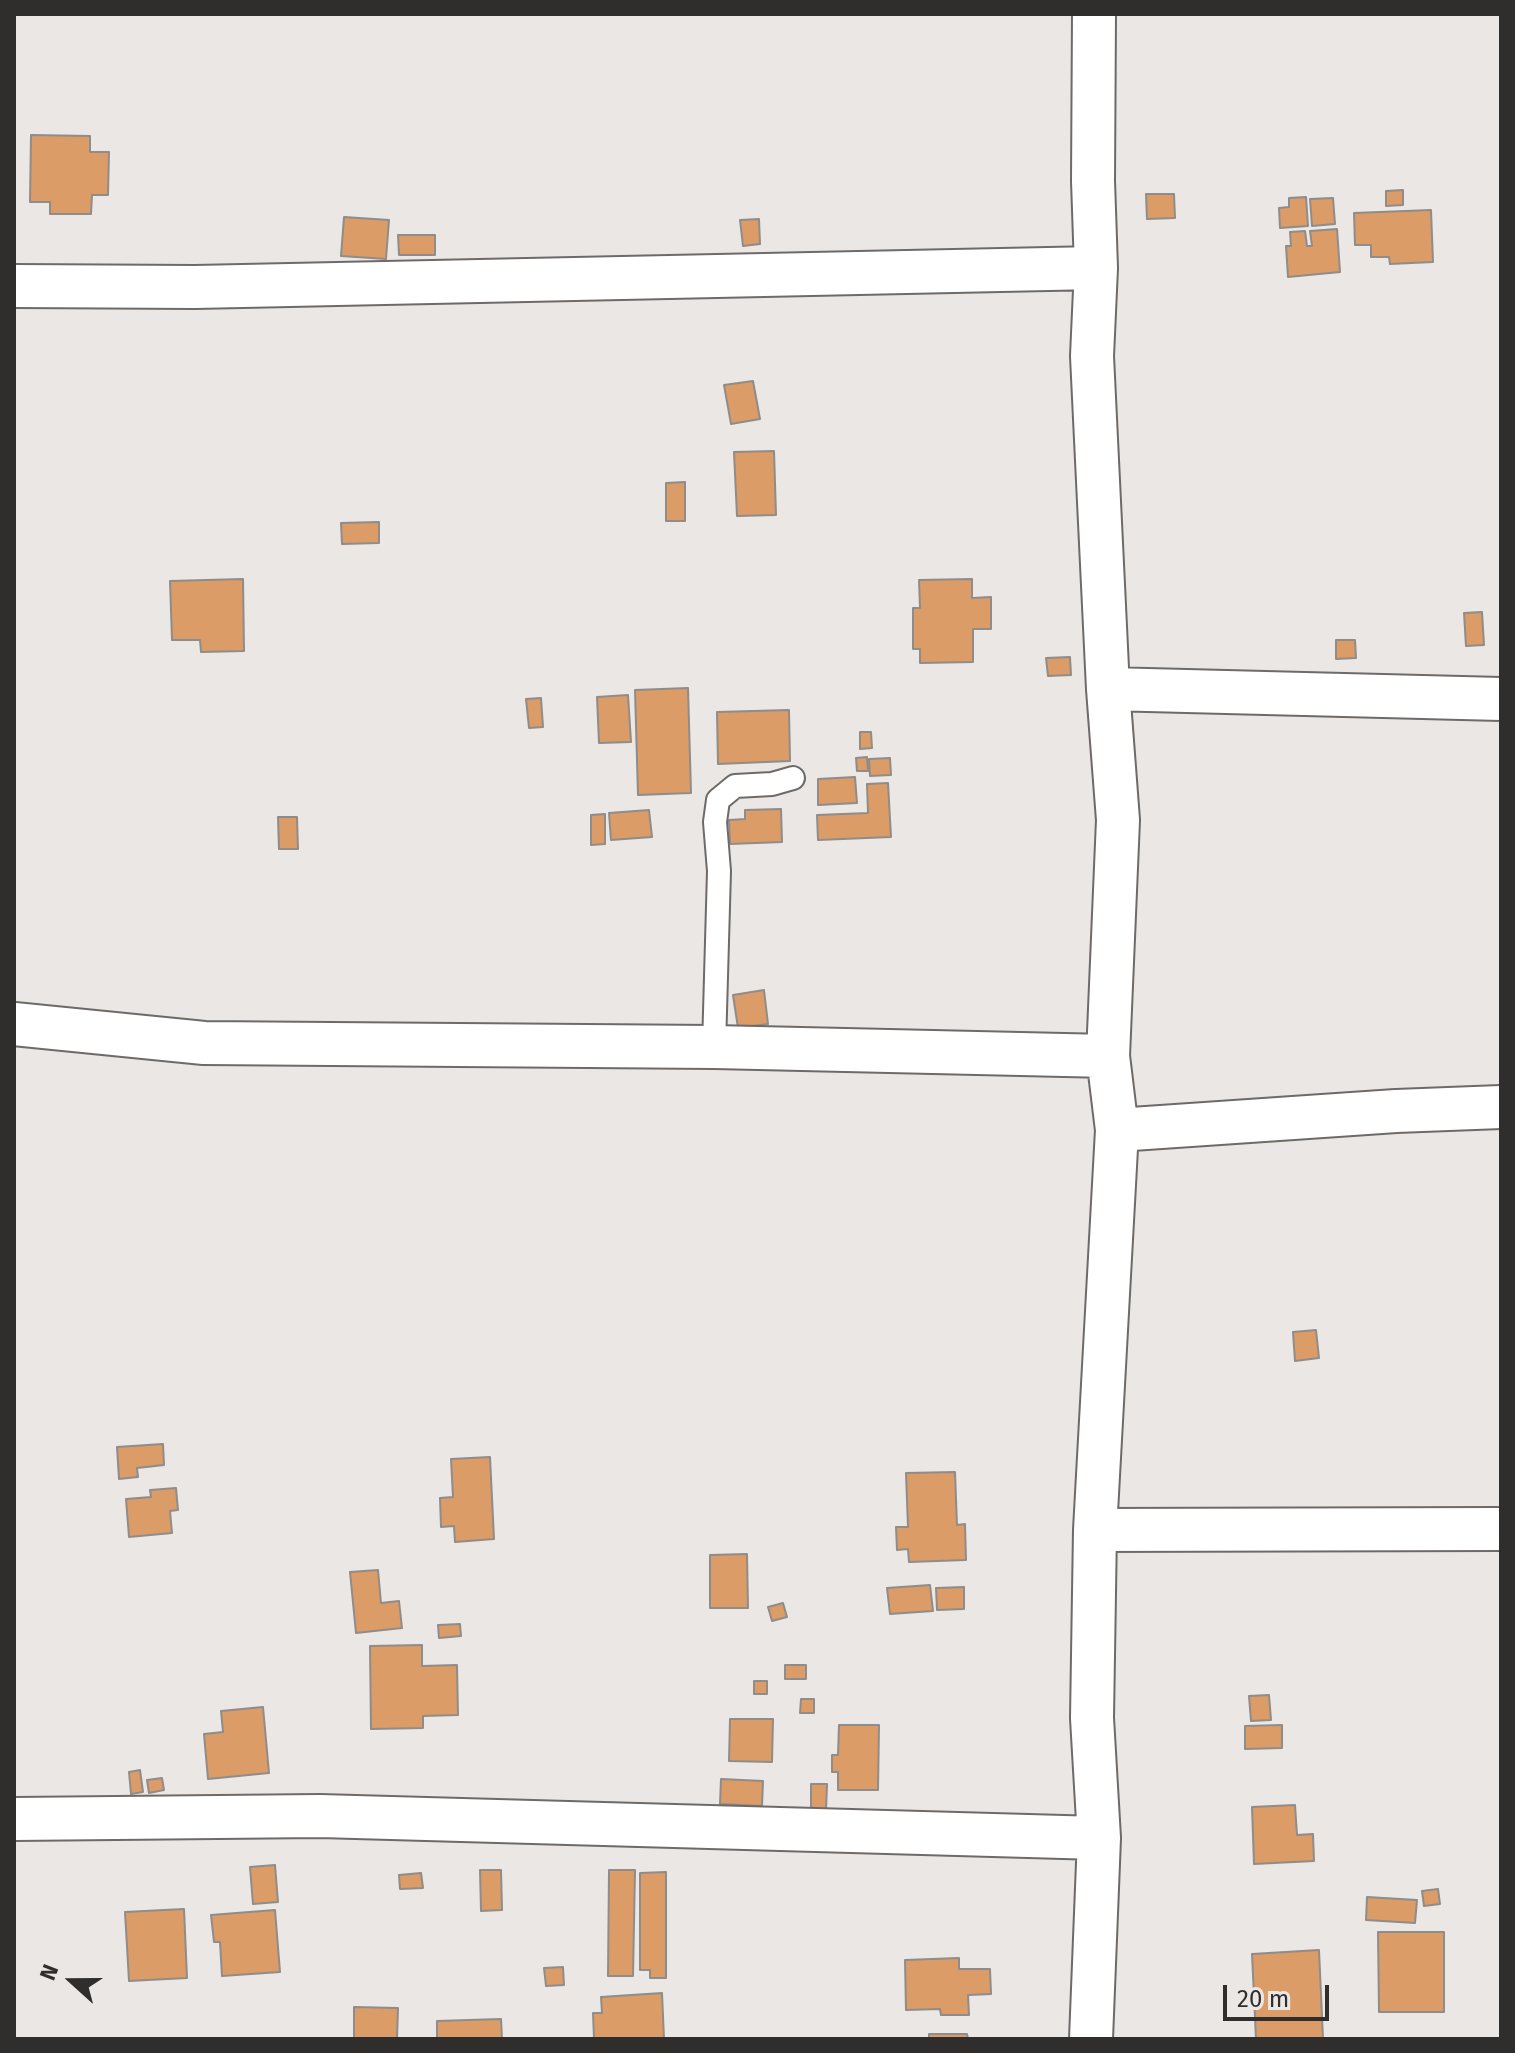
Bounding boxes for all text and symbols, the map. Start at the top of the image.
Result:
north arrow [32,1941,112,2021]
text: N [34,1961,64,1984]
scale bar [1227,1969,1333,2019]
text: 20 m [1237,1985,1289,2013]

